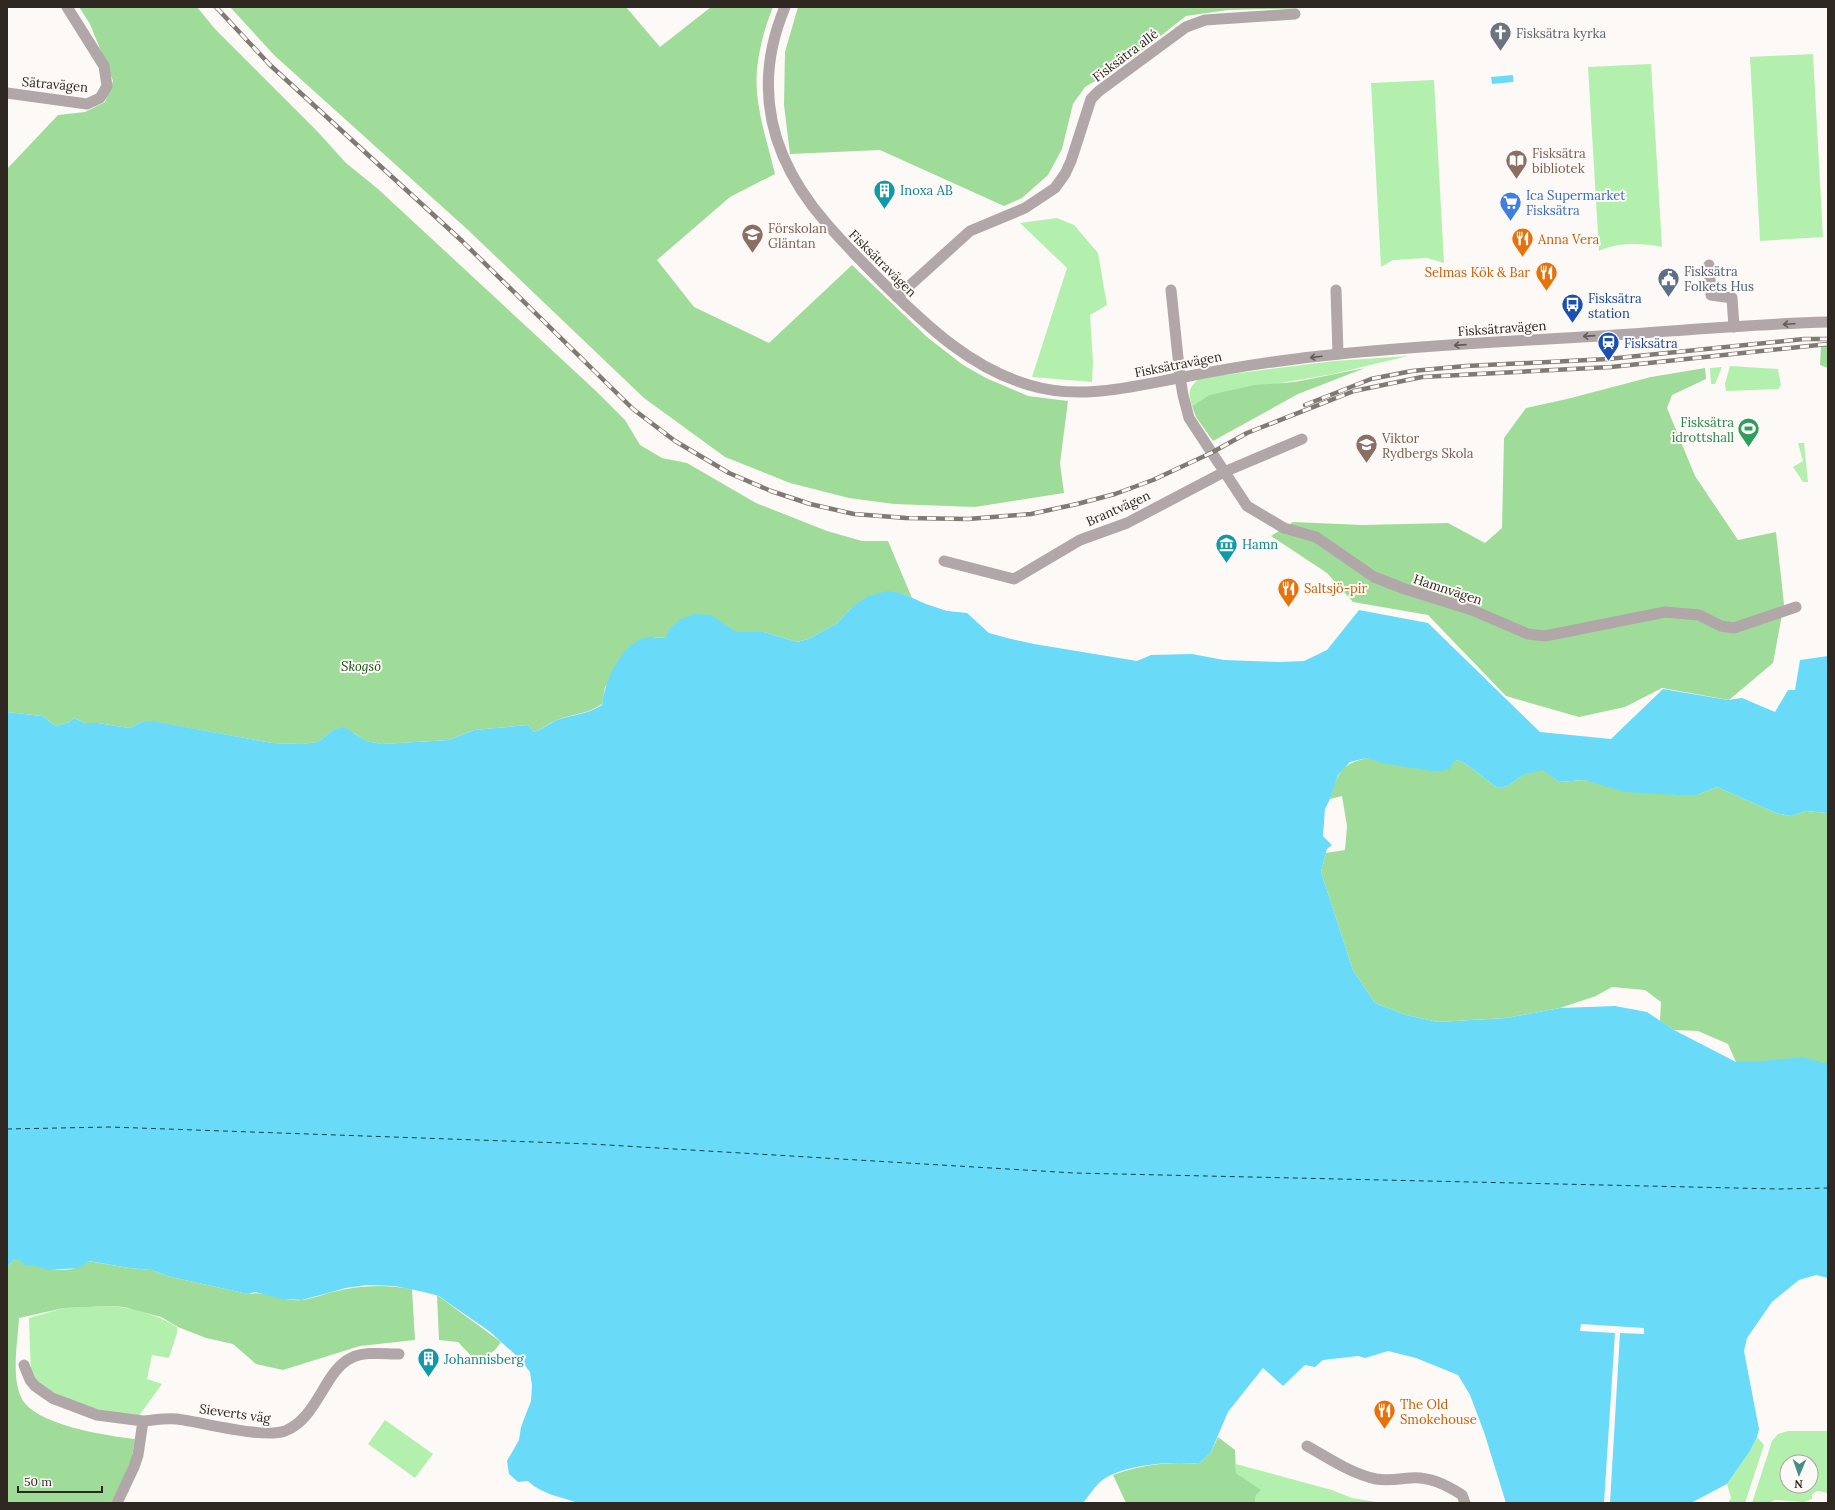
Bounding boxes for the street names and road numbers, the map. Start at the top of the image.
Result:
street label: Fisksätra allé [1089,25,1162,86]
street label: Sätravägen [21,73,89,96]
street label: Fisksätravägen [845,226,920,301]
street label: Fisksätravägen [1457,317,1547,340]
street label: Fisksätravägen [1133,348,1223,381]
street label: Brantvägen [1083,487,1153,530]
street label: Hamnvägen [1411,570,1484,609]
street label: Sieverts väg [198,1400,273,1427]

